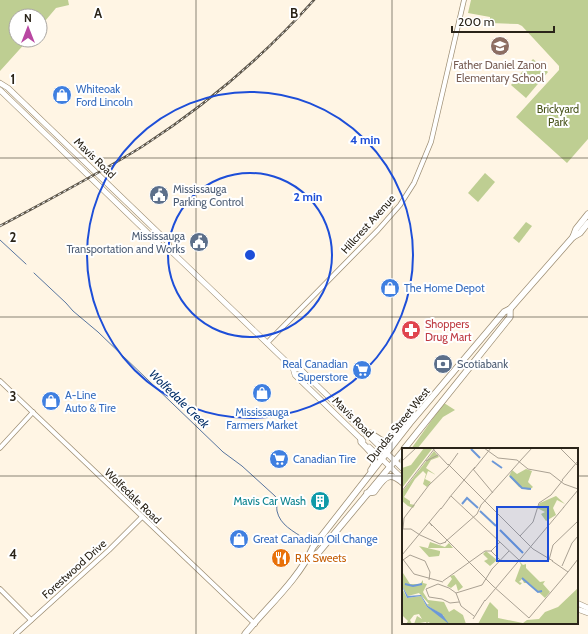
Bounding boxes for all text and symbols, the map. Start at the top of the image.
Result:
text: A [94,5,103,21]
text: B [290,5,298,21]
north arrow [8,8,48,48]
scale bar [452,8,554,34]
text: N [24,11,32,25]
text: 200 m [458,14,494,29]
school or university icon: Father Daniel Zanon Elementary School [489,35,511,57]
place label: Father Daniel Zanon Elementary School [453,58,547,85]
text: 1 [11,71,15,87]
place label: Whiteoak Ford Lincoln [76,82,133,109]
shop icon: Whiteoak Ford Lincoln [51,84,73,106]
park label: Brickyard Park [537,102,579,129]
text: 4 min [350,132,380,147]
street label: Mavis Road [71,135,119,181]
place label: Mississauga Parking Control [173,182,244,209]
public building icon: Mississauga Parking Control [148,184,170,206]
text: 2 min [294,189,322,204]
street label: Hillcrest Avenue [338,191,398,256]
text: 2 [10,229,17,245]
place label: Mississauga Transportation and Works [66,229,186,256]
public building icon: Mississauga Transportation and Works [188,231,210,253]
centre of rings [243,248,257,262]
shop icon: The Home Depot [379,277,401,299]
place label: The Home Depot [404,281,485,295]
place label: Shoppers Drug Mart [425,317,472,344]
pharmacy icon: Shoppers Drug Mart [400,319,422,341]
bank icon: Scotiabank [432,353,454,375]
place label: Real Canadian Superstore [282,357,348,384]
place label: Scotiabank [457,357,508,371]
supermarket icon: Real Canadian Superstore [351,359,373,381]
water label: Wolfedale Creek [146,366,213,432]
shop icon: Mississauga Farmers Market [251,382,273,404]
street label: Dundas Street West [363,384,433,465]
text: 3 [9,388,17,404]
place label: A-Line Auto & Tire [65,388,116,415]
shop icon: A-Line Auto & Tire [40,390,62,412]
street label: Mavis Road [329,393,377,441]
place label: Mississauga Farmers Market [226,405,298,432]
supermarket icon: Canadian Tire [268,448,290,470]
inset map [402,448,578,624]
place label: Canadian Tire [293,452,356,466]
street label: Wolfedale Road [102,465,164,527]
building icon: Mavis Car Wash [309,490,331,512]
place label: Mavis Car Wash [234,494,306,508]
shop icon: Great Canadian Oil Change [228,528,250,550]
place label: Great Canadian Oil Change [253,532,378,546]
street label: Forestwood Drive [39,536,109,602]
text: 4 [9,546,17,562]
restaurant icon: R.K Sweets [270,547,292,569]
place label: R.K Sweets [295,551,347,565]

